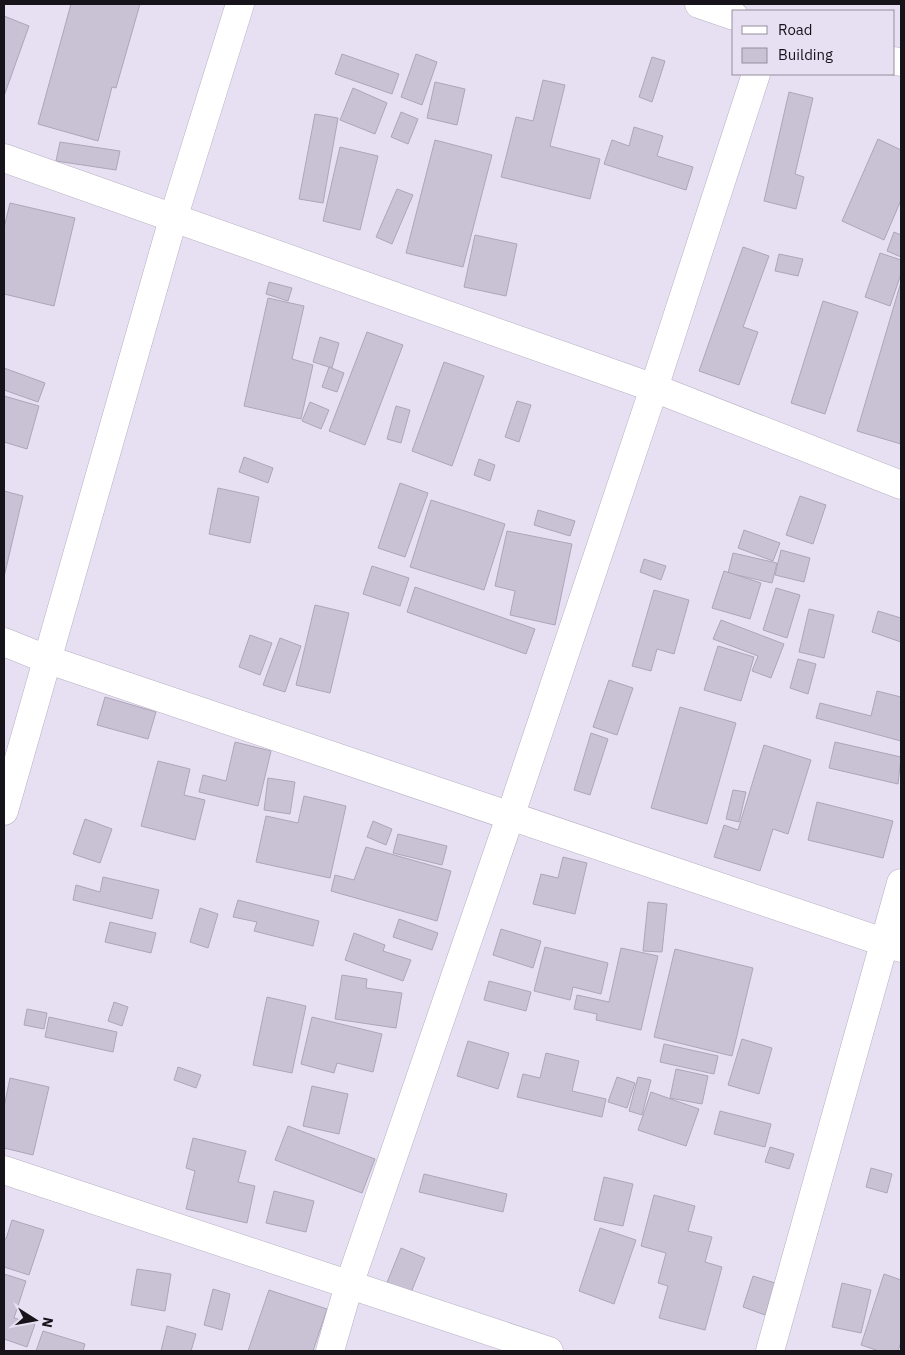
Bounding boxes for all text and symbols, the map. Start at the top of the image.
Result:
legend [732,10,895,75]
text: Road [778,20,813,39]
text: Building [778,45,833,64]
north arrow [10,1295,60,1345]
text: N [38,1316,58,1329]

